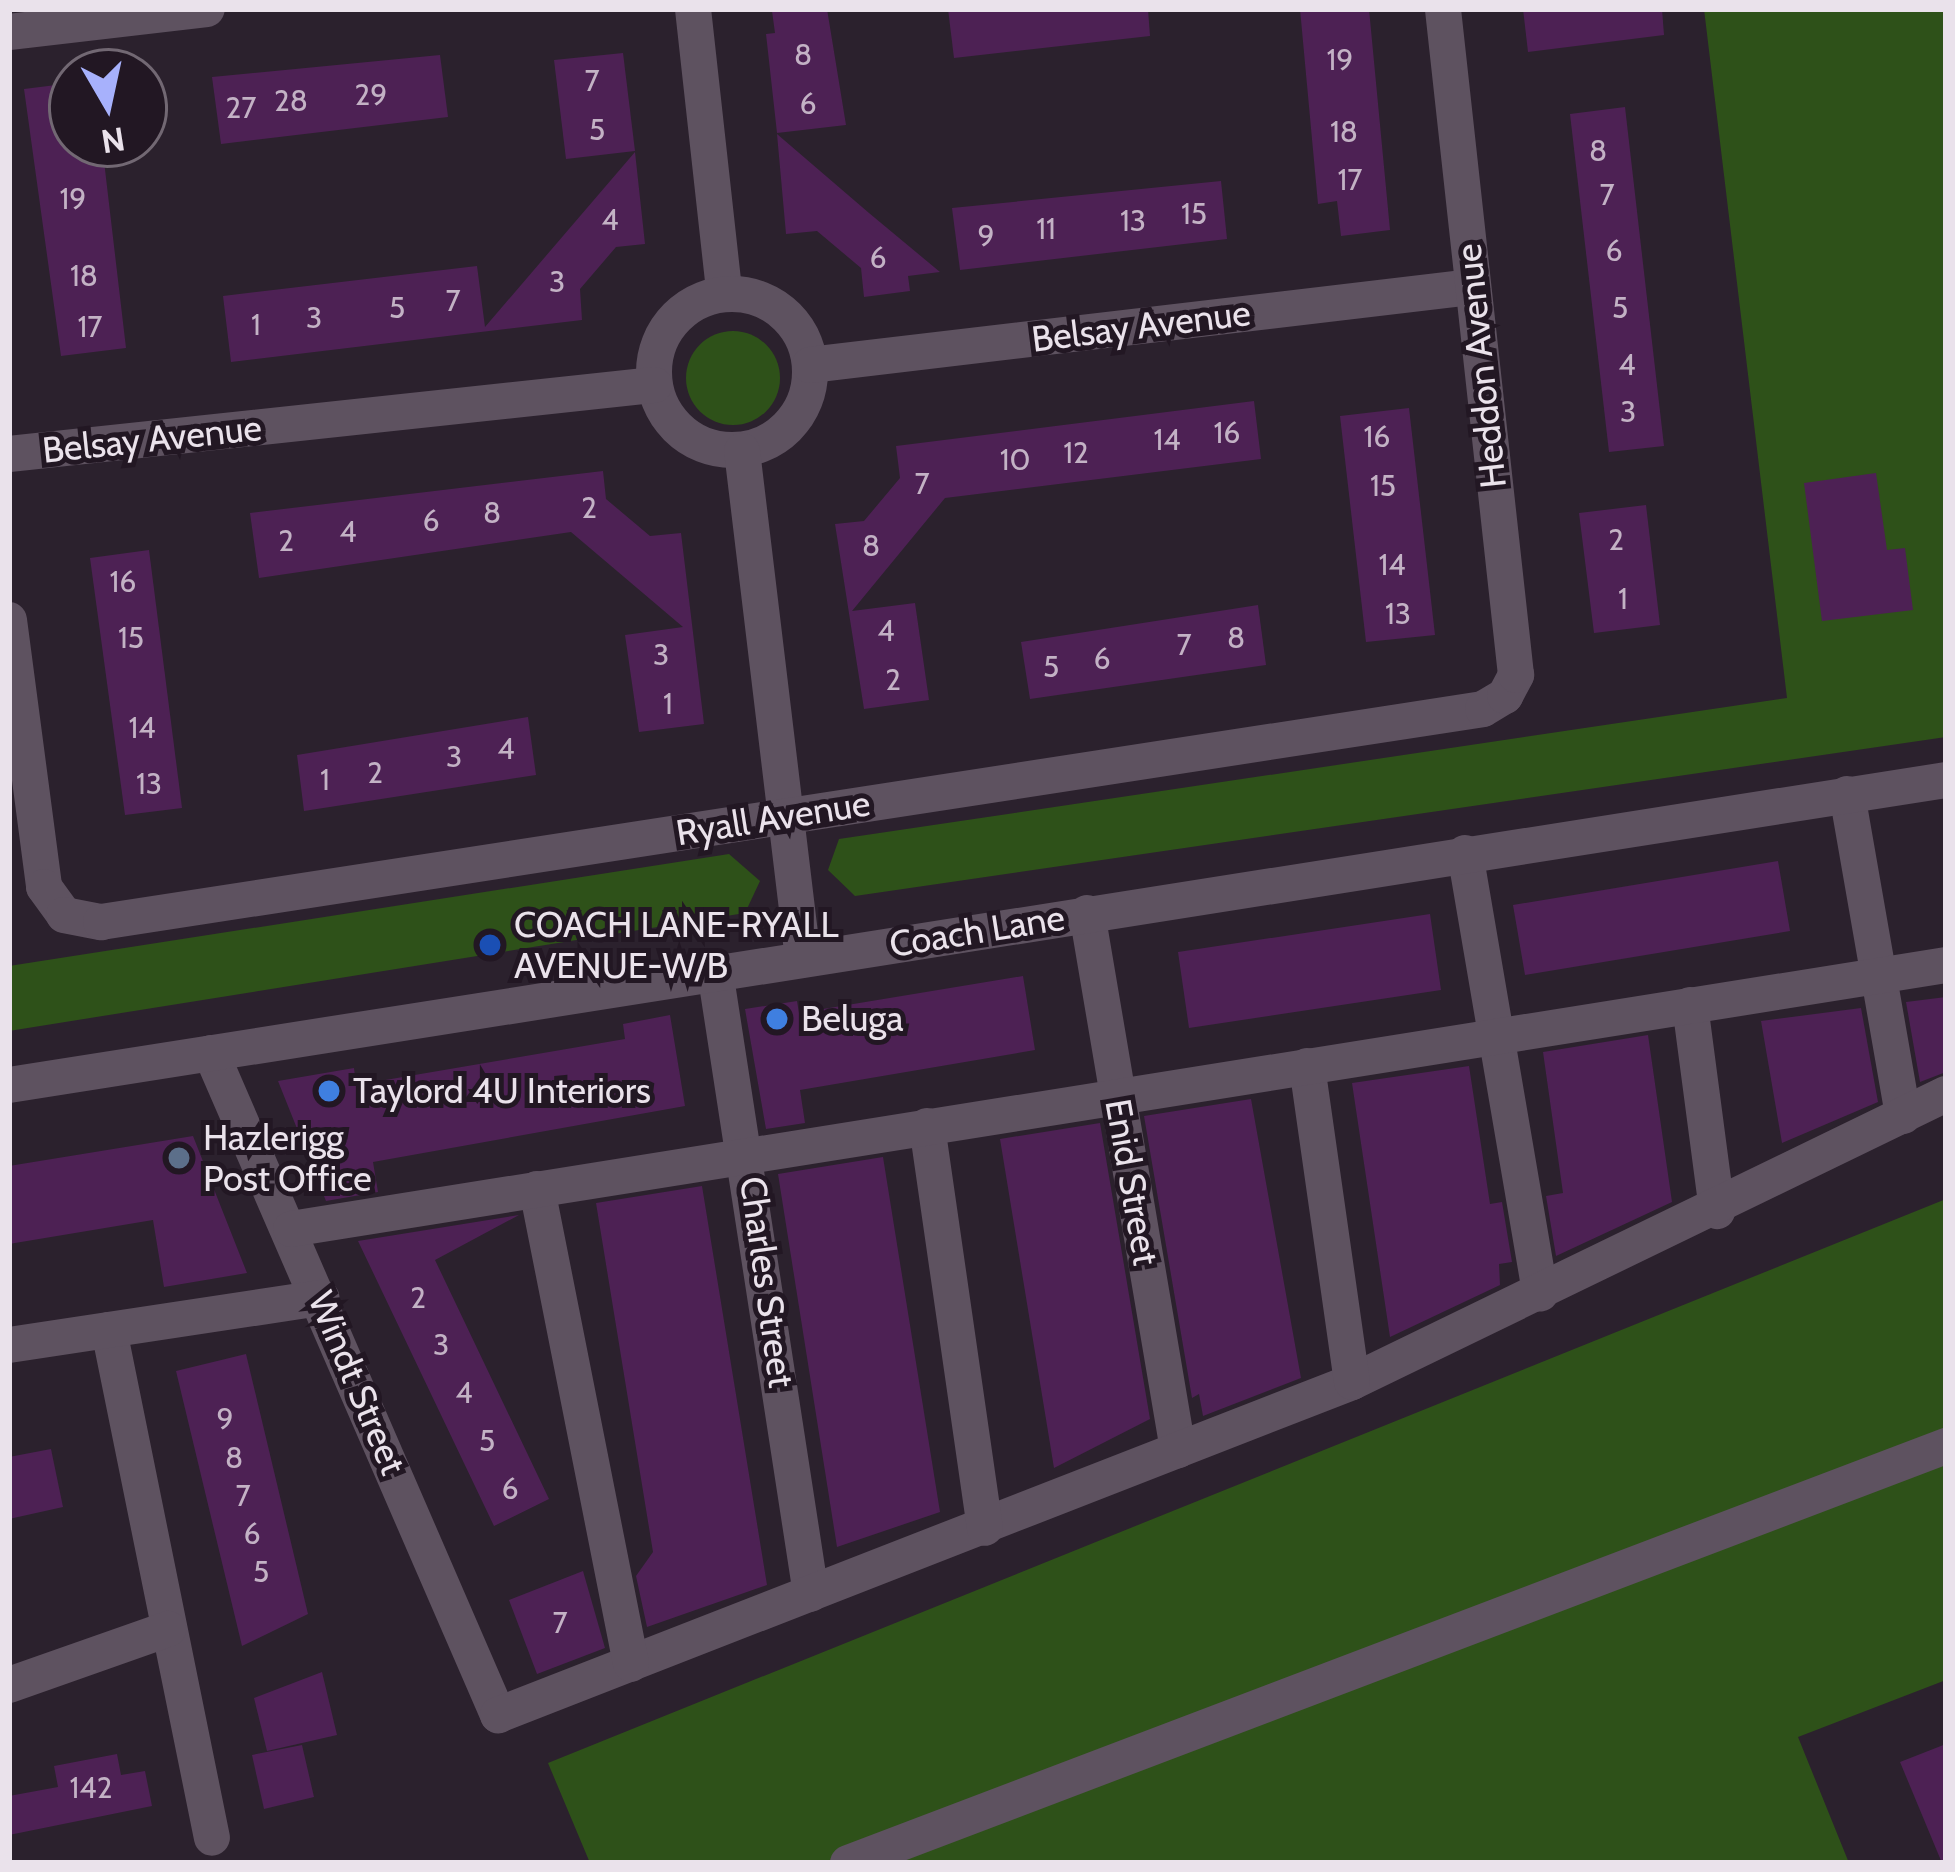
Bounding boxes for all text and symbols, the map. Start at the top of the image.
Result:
house number: 8 [794,37,812,73]
house number: 19 [1327,42,1353,78]
north arrow [48,48,168,168]
house number: 7 [584,63,600,99]
house number: 29 [355,77,387,113]
house number: 28 [274,83,308,119]
house number: 6 [799,86,817,122]
house number: 27 [226,90,256,126]
house number: 5 [589,112,605,148]
house number: 18 [1330,114,1358,150]
text: N [99,119,128,162]
house number: 8 [1589,133,1607,169]
house number: 17 [1338,162,1362,198]
house number: 7 [1599,177,1615,213]
house number: 19 [60,181,86,217]
house number: 15 [1181,196,1207,232]
house number: 4 [601,202,619,238]
house number: 13 [1120,203,1146,239]
house number: 11 [1036,211,1056,247]
house number: 9 [977,218,995,254]
house number: 6 [1605,233,1623,269]
house number: 6 [869,240,887,276]
street label: Heddon Avenue [1447,242,1515,490]
house number: 18 [70,258,98,294]
house number: 3 [549,264,565,300]
house number: 7 [445,283,461,319]
house number: 5 [389,290,405,326]
house number: 5 [1612,290,1628,326]
street label: Belsay Avenue [1029,291,1253,361]
house number: 3 [306,300,322,336]
house number: 1 [251,307,261,343]
house number: 17 [78,309,102,345]
house number: 4 [1618,347,1636,383]
house number: 3 [1620,394,1636,430]
street label: Belsay Avenue [40,406,264,472]
house number: 16 [1214,415,1240,451]
house number: 16 [1364,419,1390,455]
house number: 14 [1153,422,1181,458]
house number: 12 [1063,435,1089,471]
house number: 10 [1000,442,1030,478]
house number: 7 [914,466,930,502]
house number: 15 [1370,468,1396,504]
house number: 2 [581,490,597,526]
house number: 8 [483,495,501,531]
house number: 6 [422,503,440,539]
house number: 4 [339,514,357,550]
house number: 2 [1608,522,1624,558]
house number: 2 [278,523,294,559]
house number: 8 [862,528,880,564]
house number: 14 [1378,547,1406,583]
house number: 16 [110,564,136,600]
house number: 1 [1618,581,1628,617]
house number: 13 [1385,596,1411,632]
house number: 4 [877,613,895,649]
house number: 15 [118,620,144,656]
house number: 8 [1227,620,1245,656]
house number: 7 [1176,627,1192,663]
house number: 3 [653,637,669,673]
house number: 6 [1093,641,1111,677]
house number: 5 [1043,649,1059,685]
house number: 2 [885,662,901,698]
house number: 1 [663,686,673,722]
house number: 14 [128,710,156,746]
house number: 4 [497,731,515,767]
house number: 3 [446,739,462,775]
house number: 2 [367,755,383,791]
house number: 1 [320,762,330,798]
house number: 13 [136,766,162,802]
street label: Ryall Avenue [673,781,873,855]
street label: Coach Lane [886,896,1068,966]
place label: COACH LANE-RYALL AVENUE-W/B [514,902,838,987]
marker: COACH LANE-RYALL AVENUE-W/B [477,932,503,958]
place label: Beluga [801,997,903,1041]
marker: Beluga [764,1006,790,1032]
place label: Taylord 4U Interiors [353,1069,651,1113]
marker: Taylord 4U Interiors [316,1078,342,1104]
street label: Enid Street [1096,1096,1168,1268]
place label: Hazlerigg Post Office [203,1115,372,1200]
marker: Hazlerigg Post Office [166,1145,192,1171]
street label: Charles Street [731,1174,803,1390]
house number: 2 [410,1280,426,1316]
street label: Windt Street [299,1285,415,1481]
house number: 3 [433,1327,449,1363]
house number: 4 [455,1375,473,1411]
house number: 9 [216,1401,234,1437]
house number: 5 [479,1423,495,1459]
house number: 8 [225,1440,243,1476]
house number: 6 [501,1471,519,1507]
house number: 7 [235,1478,251,1514]
house number: 6 [243,1516,261,1552]
house number: 5 [253,1554,269,1590]
house number: 7 [552,1605,568,1641]
house number: 142 [70,1770,112,1806]

